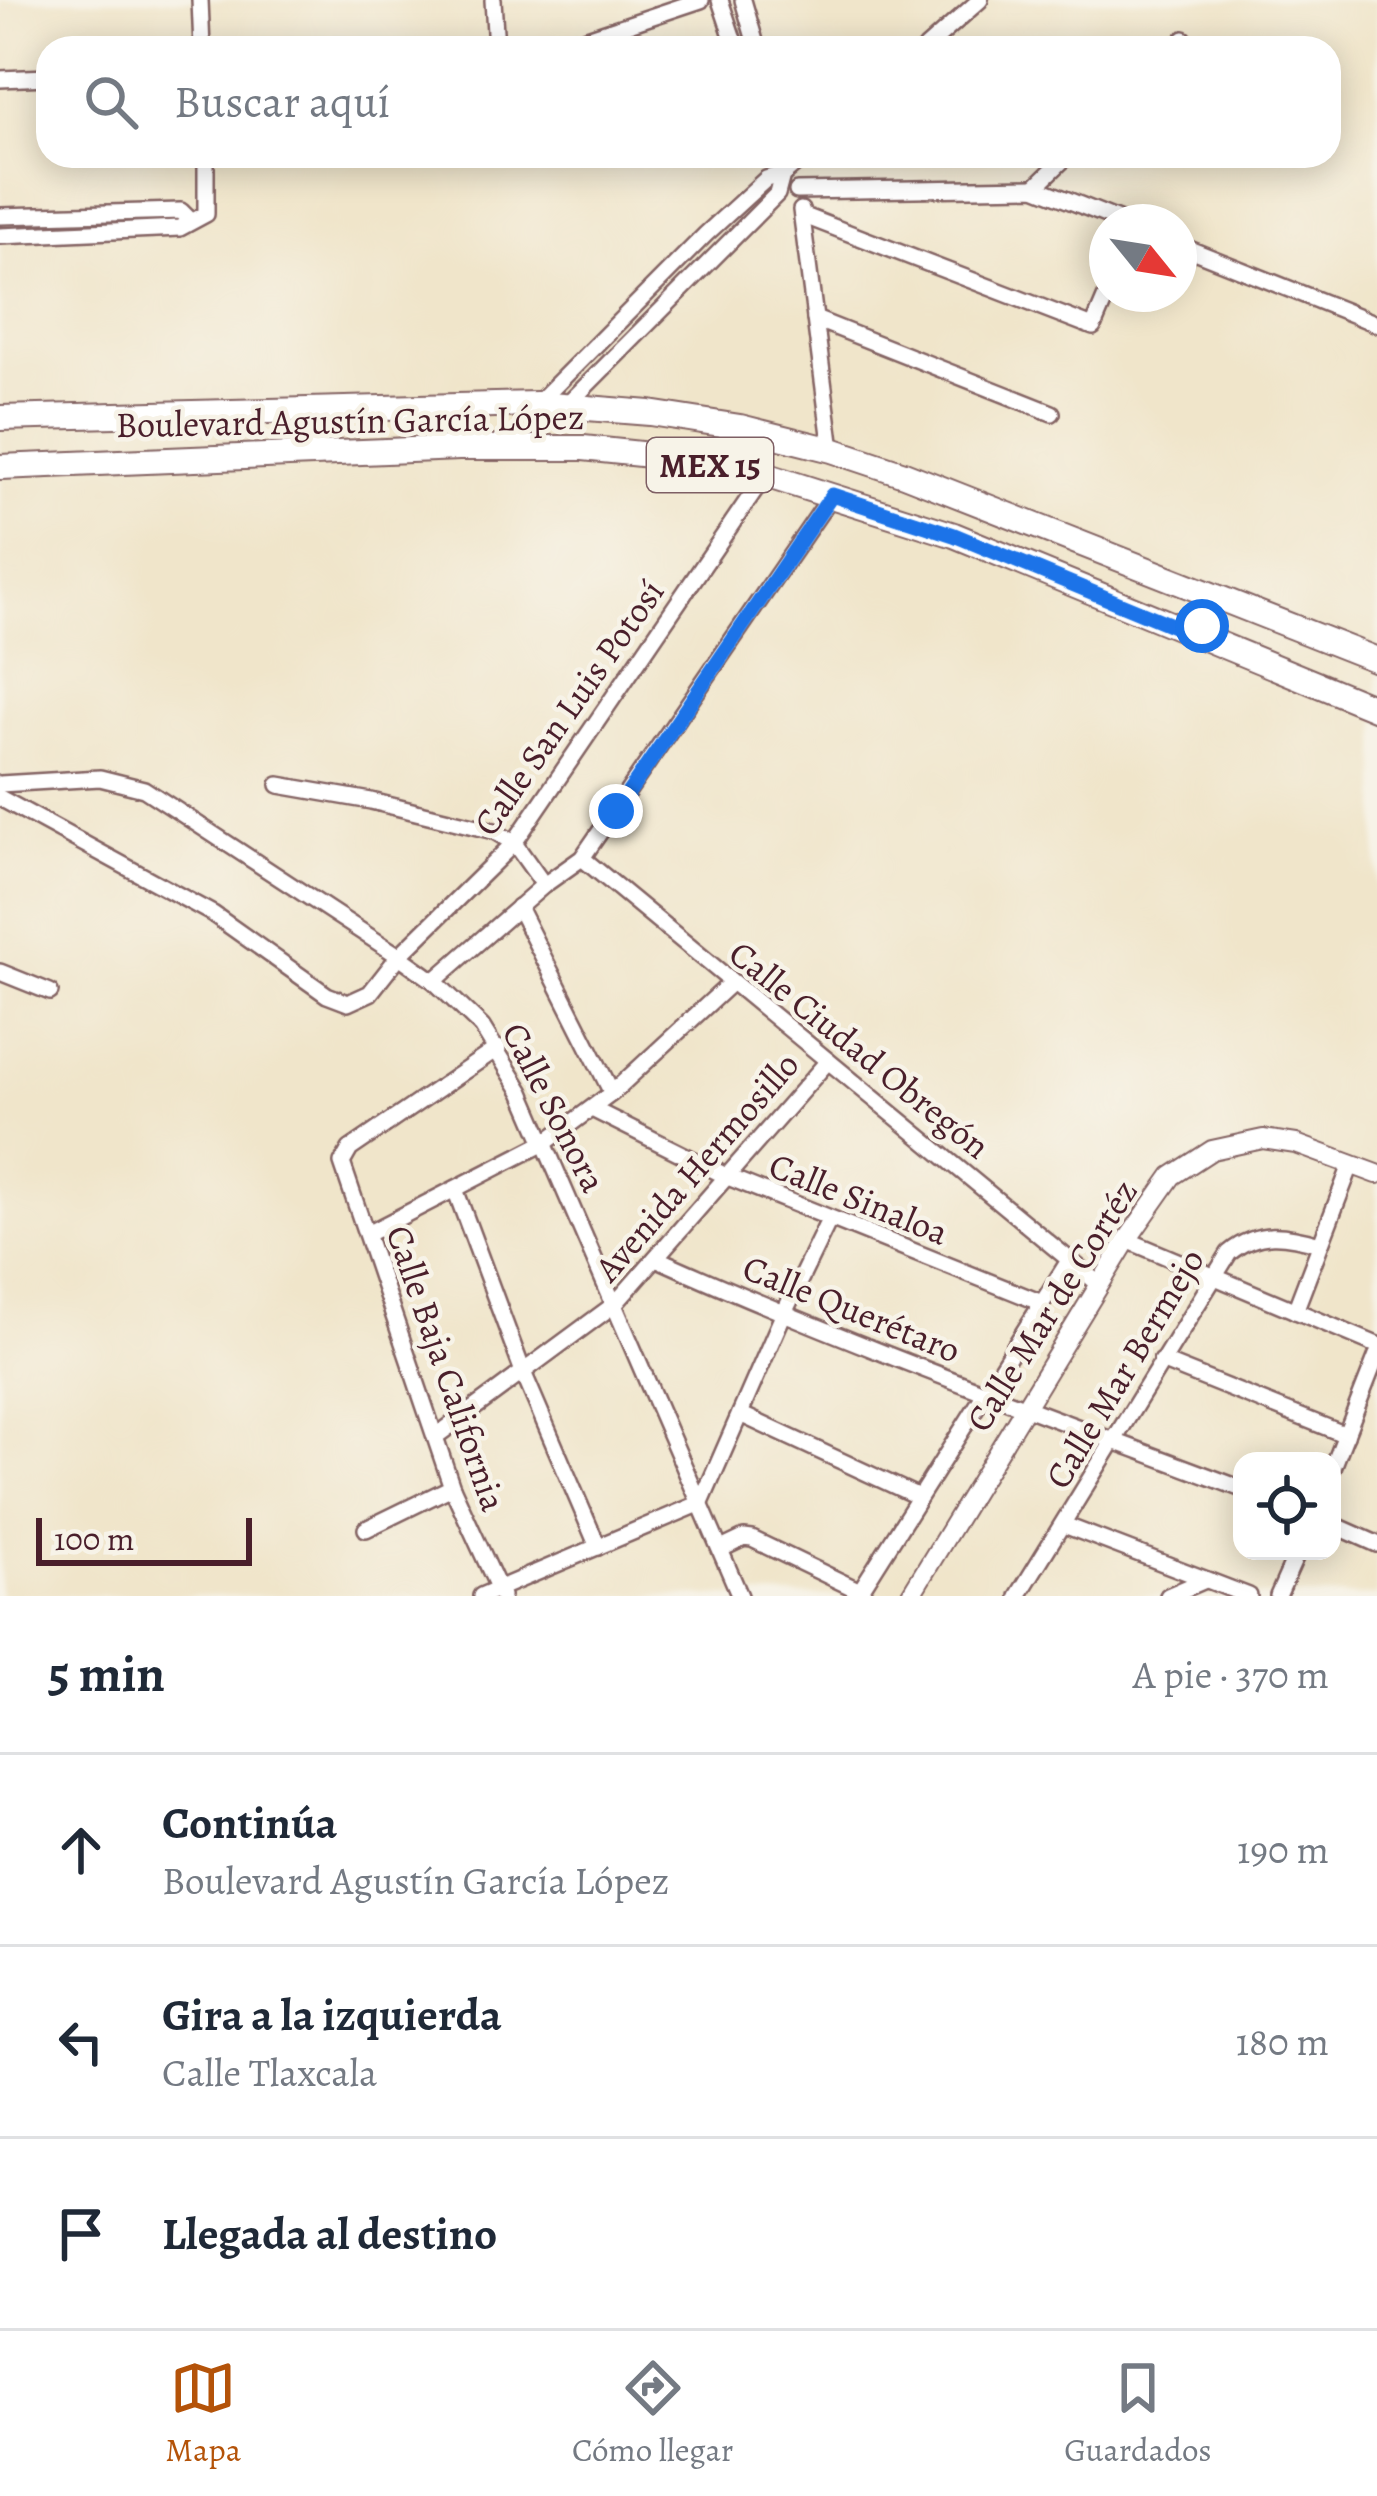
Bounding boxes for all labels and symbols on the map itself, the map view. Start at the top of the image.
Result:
north arrow [1089,204,1197,312]
street label: Boulevard Agustín García López [115,392,585,449]
road number: MEX 15 [647,438,773,492]
street label: Calle San Luis Potosí [462,569,675,845]
route start [1175,599,1229,653]
route end [589,784,643,838]
street label: Calle Ciudad Obregón [719,929,1000,1170]
street label: Calle Sonora [491,1014,618,1201]
street label: Avenida Hermosillo [582,1041,810,1292]
street label: Calle Sinaloa [762,1140,956,1257]
street label: Calle Mar de Cortéz [954,1170,1149,1441]
street label: Calle Baja California [375,1219,518,1518]
street label: Calle Mar Bermejo [1033,1239,1215,1497]
street label: Calle Querétaro [736,1243,968,1374]
scale bar [36,1512,252,1565]

